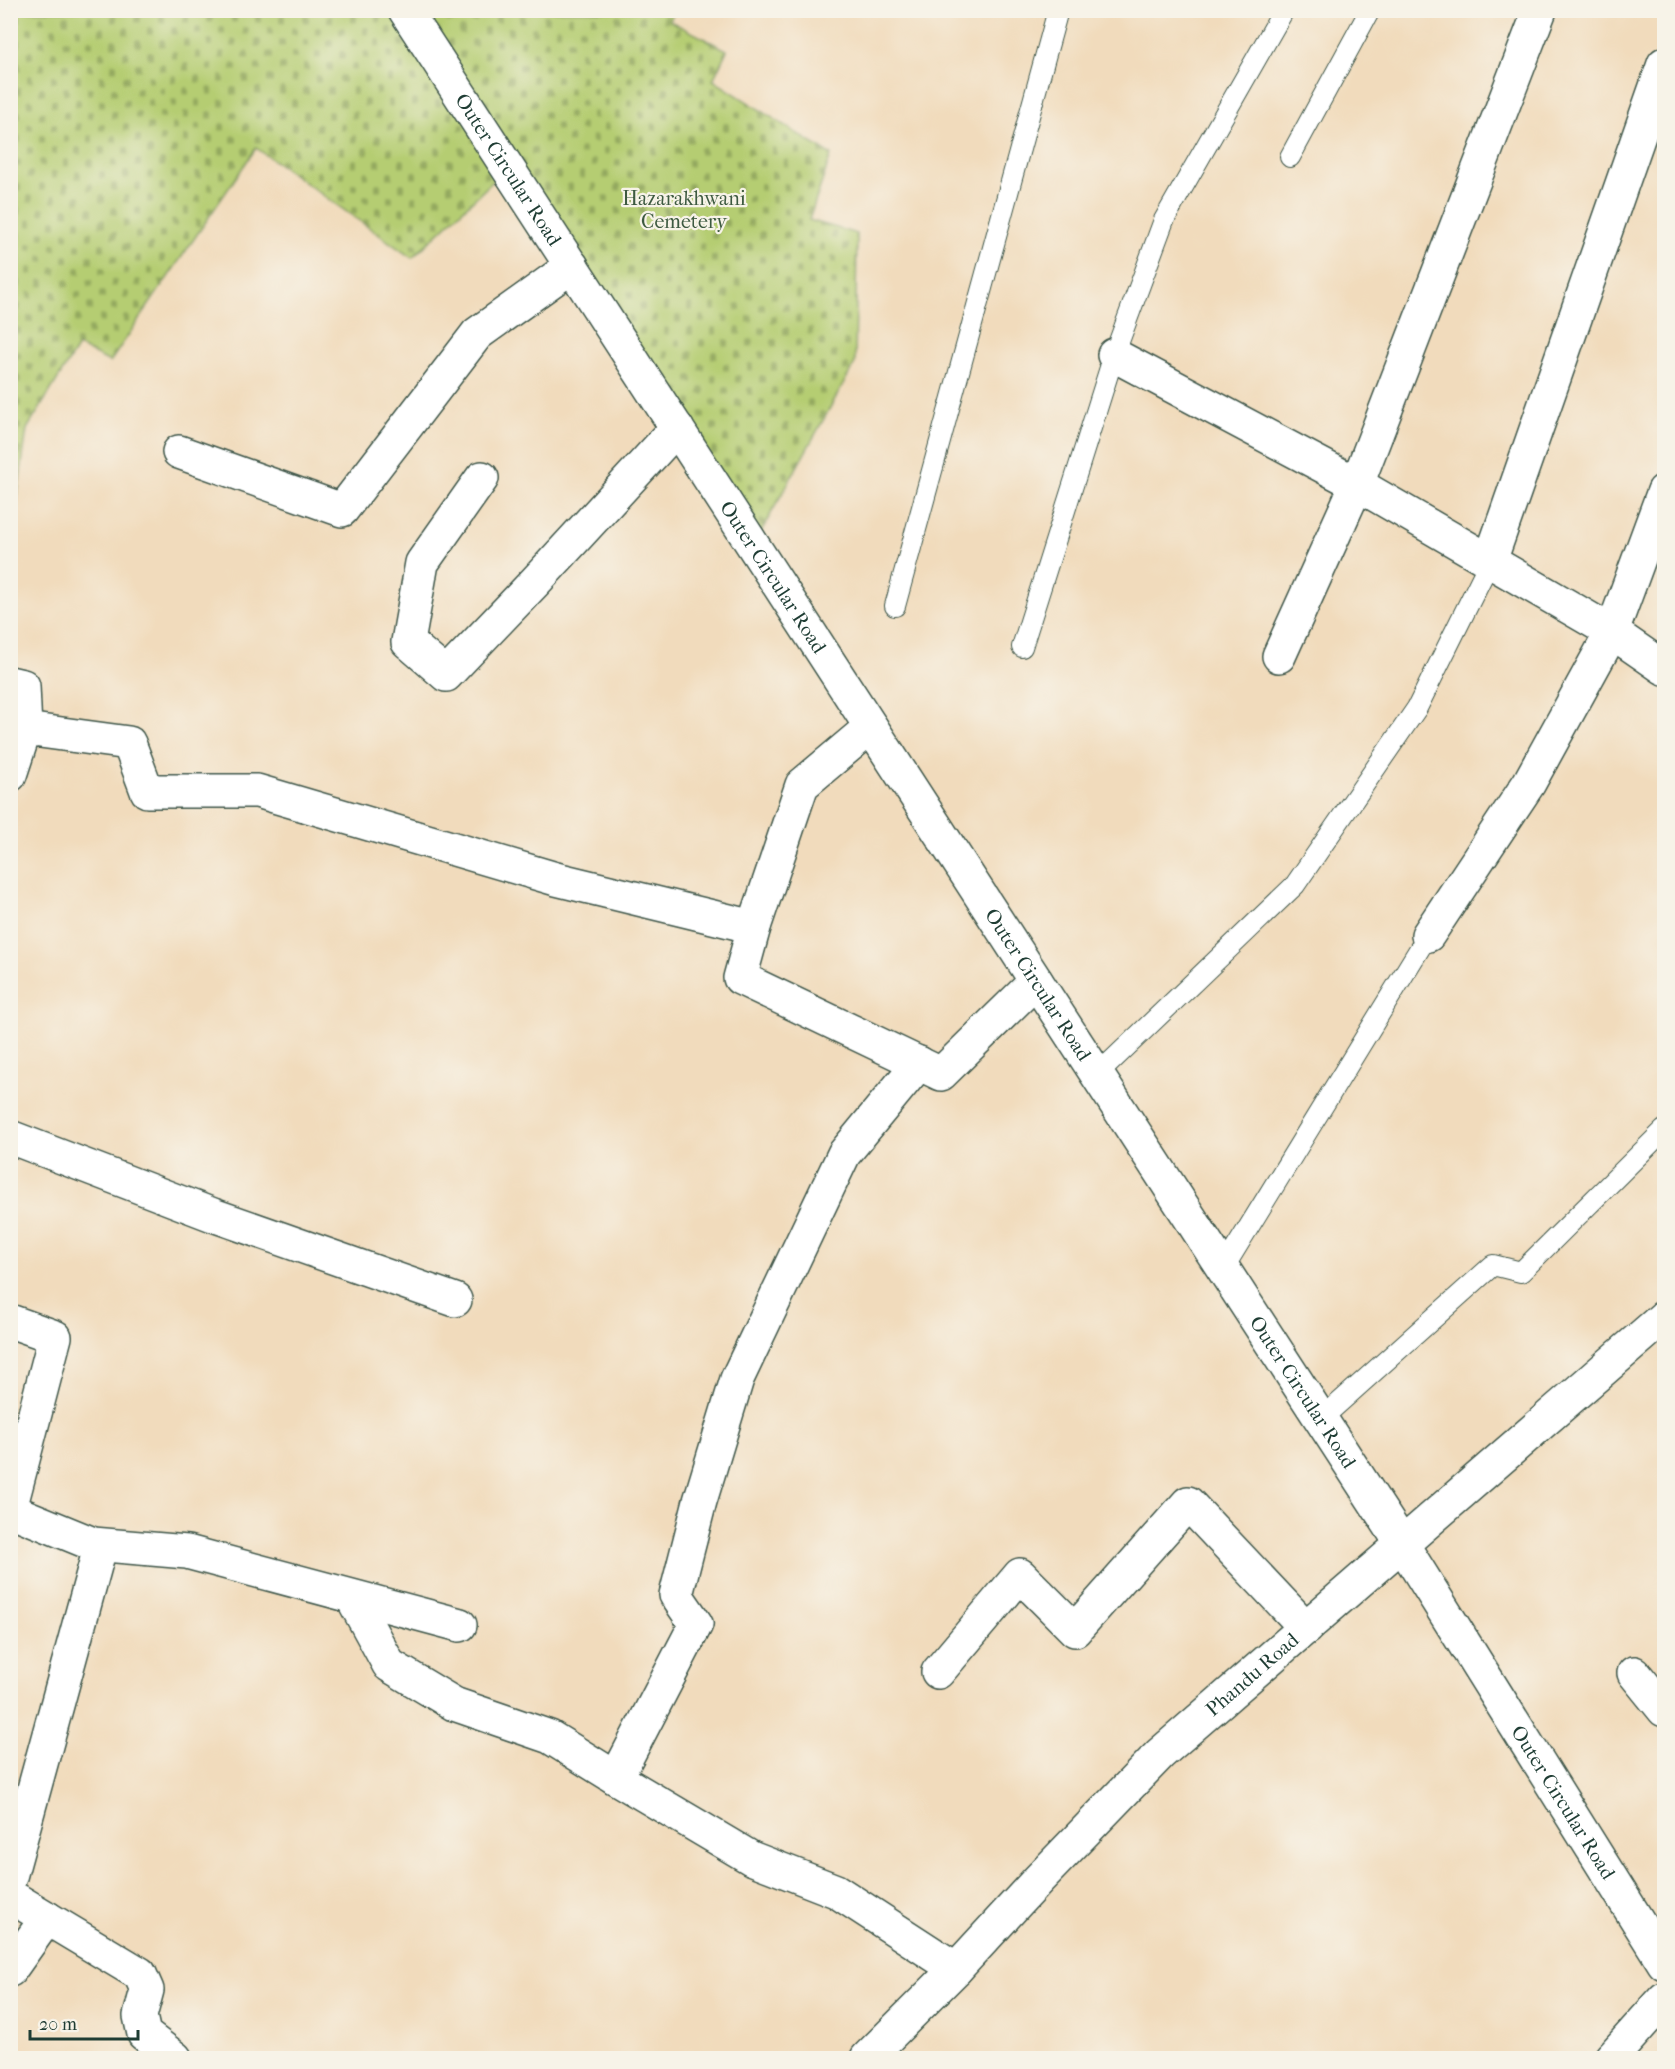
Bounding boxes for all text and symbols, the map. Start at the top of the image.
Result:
street label: Outer Circular Road [450,89,567,251]
park label: Hazarakhwani Cemetery [622,187,746,233]
street label: Outer Circular Road [715,497,831,658]
street label: Outer Circular Road [980,904,1096,1066]
street label: Outer Circular Road [1245,1312,1361,1473]
street label: Phandu Road [1201,1628,1304,1721]
street label: Outer Circular Road [1506,1721,1620,1884]
scale bar [30,2003,138,2041]
text: 20 m [39,2014,77,2035]

